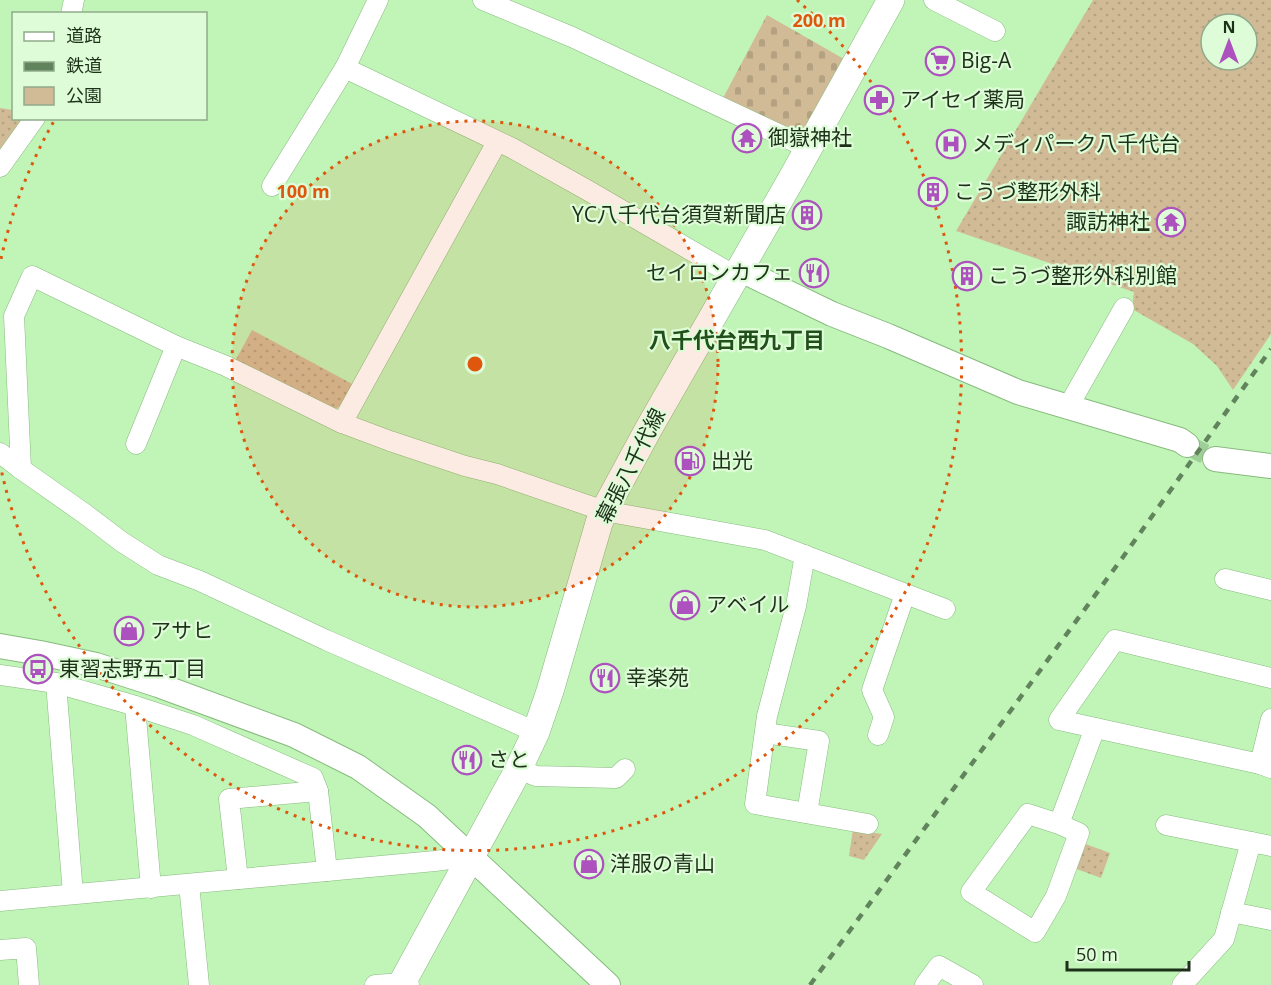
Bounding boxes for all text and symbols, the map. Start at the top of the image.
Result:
text: 200 m [792,8,846,32]
legend [12,12,207,120]
north arrow [1199,12,1259,72]
text: N [1222,16,1236,38]
text: 道路 [66,23,102,47]
supermarket icon: Big-A [924,45,956,77]
place label: Big-A [961,46,1012,74]
text: 鉄道 [66,53,102,77]
text: 公園 [66,83,102,107]
pharmacy icon: アイセイ薬局 [863,84,895,116]
place label: アイセイ薬局 [900,85,1025,113]
temple icon: 御嶽神社 [731,122,763,154]
place label: 御嶽神社 [768,123,852,151]
hospital icon: メディパーク八千代台 [935,128,967,160]
place label: メディパーク八千代台 [972,129,1181,157]
building icon: こうづ整形外科 [917,176,949,208]
place label: こうづ整形外科 [954,177,1101,205]
text: 100 m [276,179,330,203]
building icon: YC八千代台須賀新聞店 [791,199,823,231]
place label: YC八千代台須賀新聞店 [572,200,786,228]
temple icon: 諏訪神社 [1155,206,1187,238]
place label: 諏訪神社 [1066,207,1150,235]
restaurant icon: セイロンカフェ [798,257,830,289]
place label: セイロンカフェ [646,258,793,286]
building icon: こうづ整形外科別館 [951,260,983,292]
place label: こうづ整形外科別館 [988,261,1177,289]
district label: 八千代台西九丁目 [649,324,825,354]
centre of rings [465,354,485,374]
street label: 幕張八千代線 [589,403,671,528]
fuel station icon: 出光 [674,445,706,477]
place label: 出光 [711,446,753,474]
shop icon: アベイル [669,589,701,621]
place label: アベイル [706,590,790,618]
shop icon: アサヒ [113,615,145,647]
place label: アサヒ [150,616,213,644]
bus stop icon: 東習志野五丁目 [22,653,54,685]
place label: 東習志野五丁目 [59,654,206,682]
restaurant icon: 幸楽苑 [589,662,621,694]
place label: 幸楽苑 [626,663,689,691]
restaurant icon: さと [451,744,483,776]
place label: さと [488,745,530,773]
shop icon: 洋服の青山 [573,848,605,880]
place label: 洋服の青山 [610,849,715,877]
scale bar [1067,934,1188,972]
text: 50 m [1076,942,1118,966]

